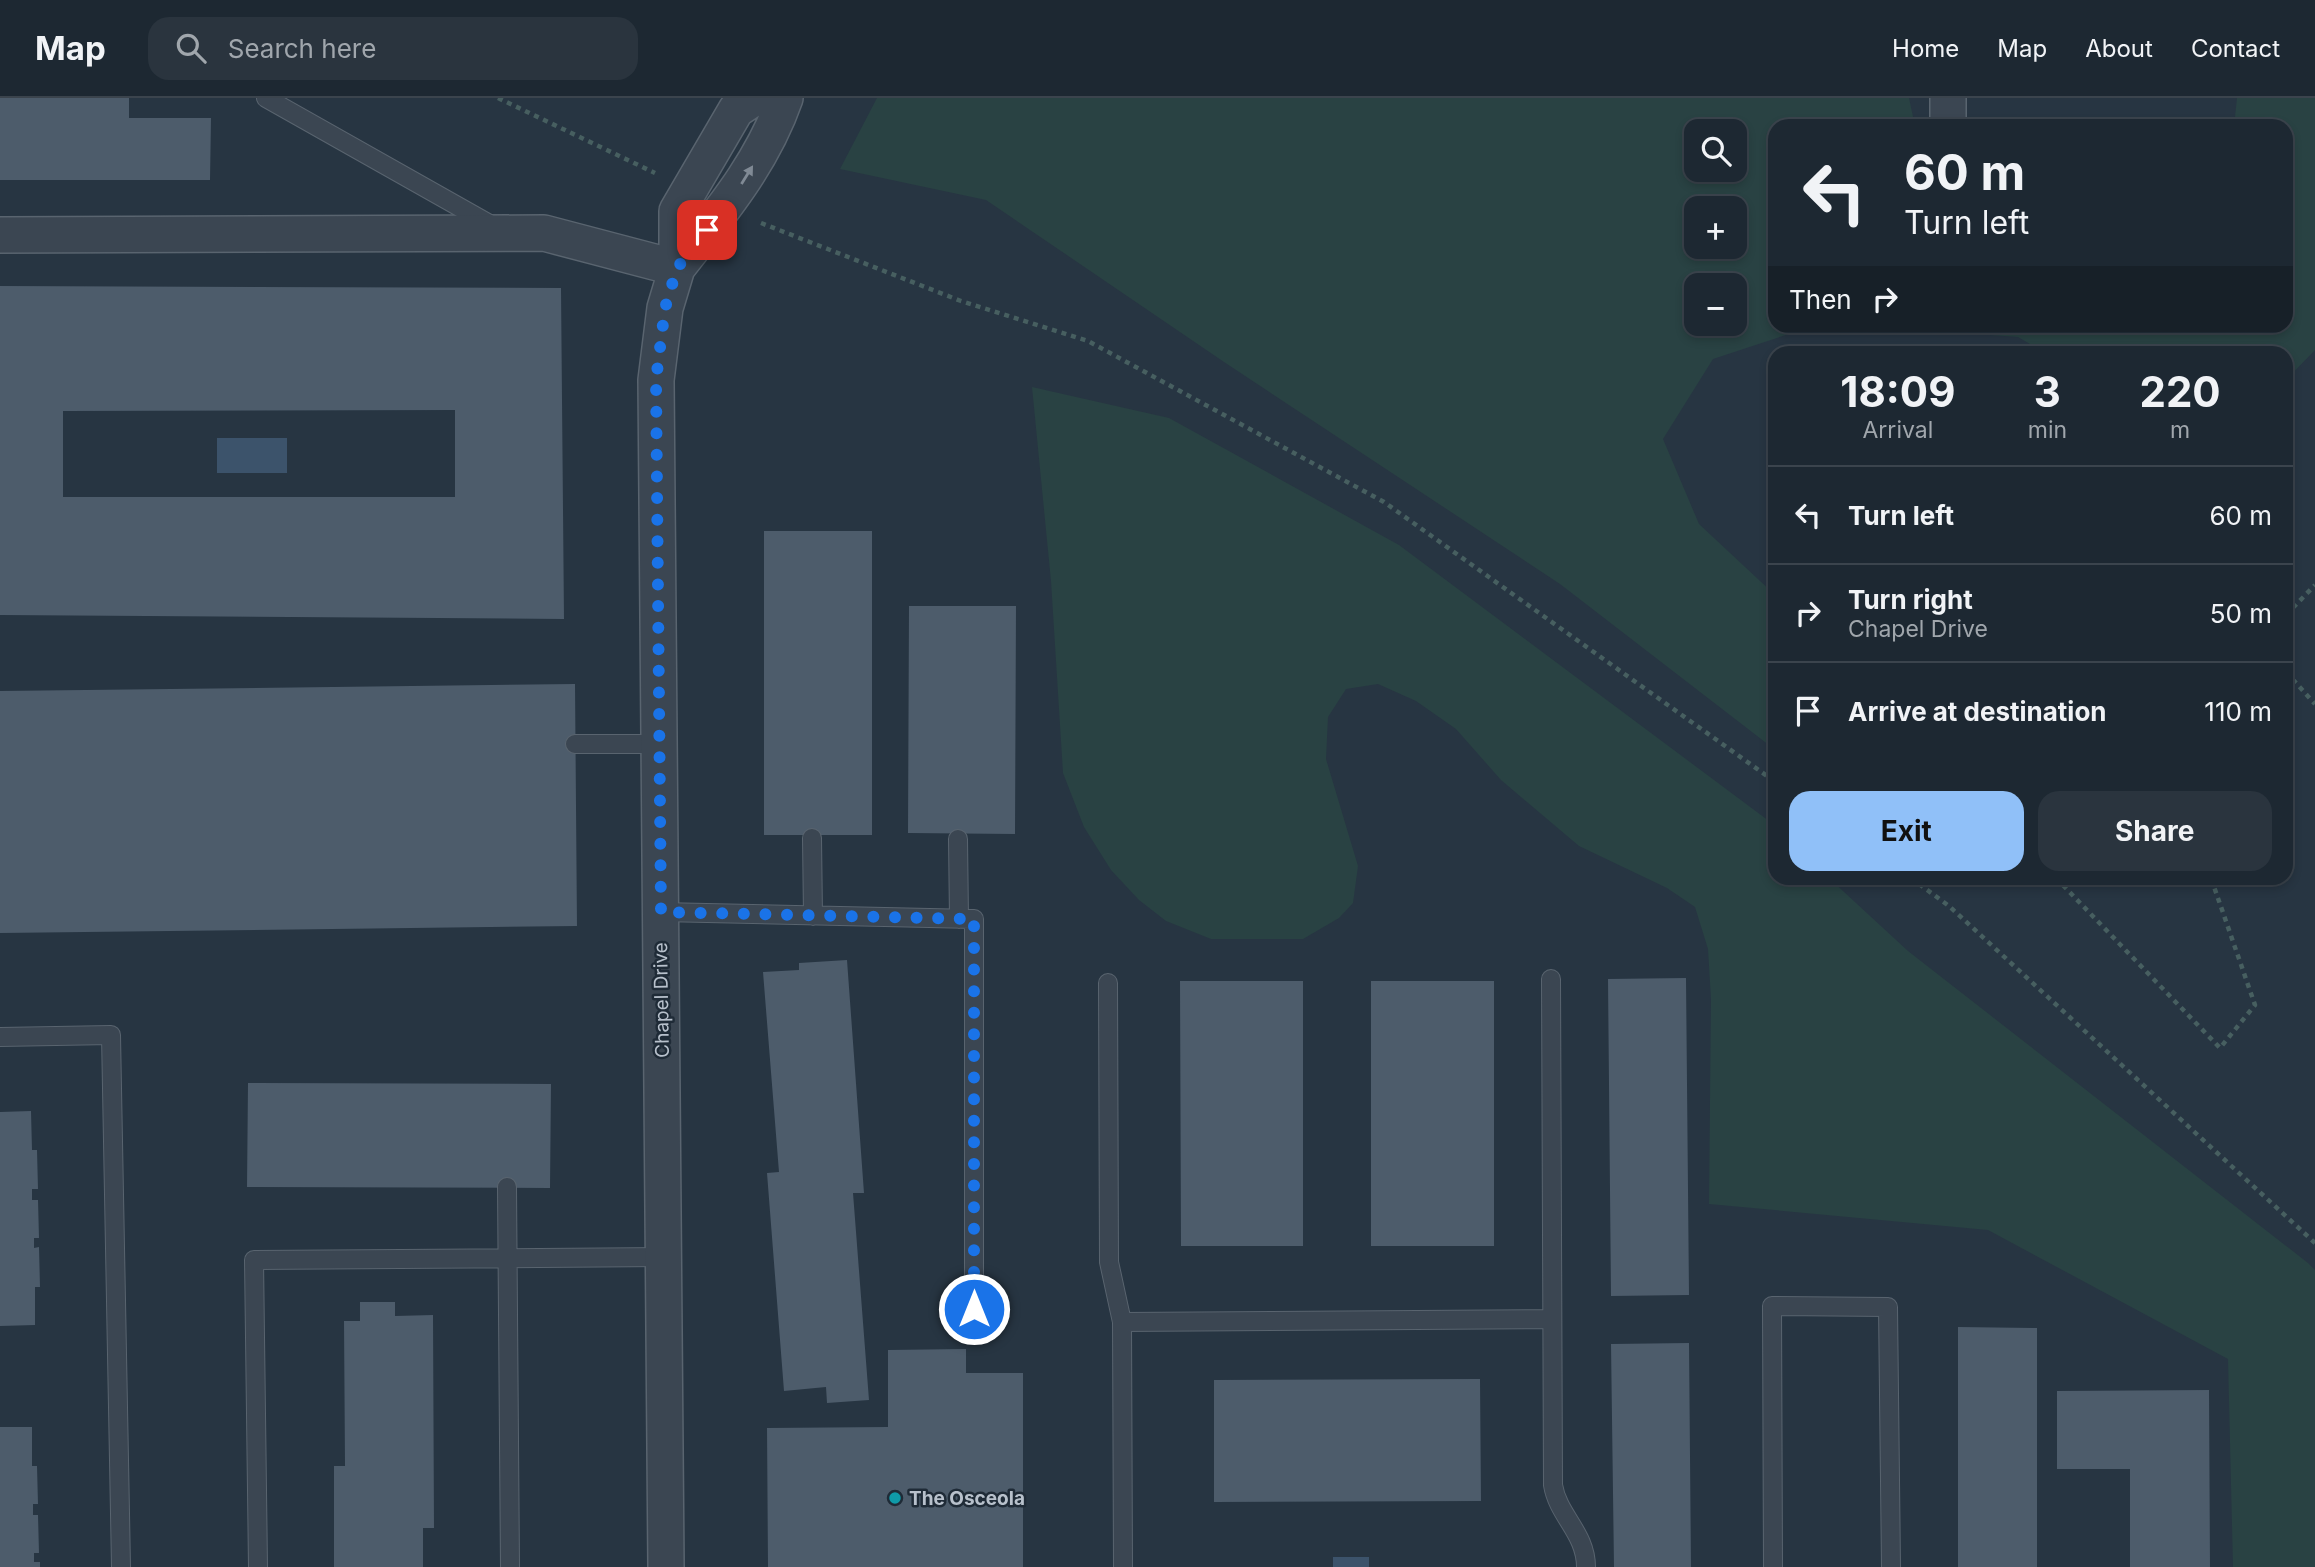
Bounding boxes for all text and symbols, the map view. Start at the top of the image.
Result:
search box [148,17,638,80]
text: Map [35,28,106,68]
icon: search [172,29,210,67]
text: Search here [228,33,376,64]
text: Home [1892,34,1959,63]
text: Map [1997,34,2047,63]
text: About [2085,34,2153,63]
text: Contact [2191,34,2280,63]
map controls [1684,119,1747,336]
button: search [1684,119,1747,182]
text: 60 m [1904,143,2025,202]
icon: left [1789,147,1880,238]
one-way arrow [741,165,754,184]
button: + [1684,196,1747,259]
pin [677,200,737,260]
text: Turn left [1904,203,2029,242]
icon: arrive [688,211,726,249]
button: − [1684,273,1747,336]
icon: right [1866,280,1904,318]
text: Then [1789,284,1852,315]
text: 18:09 [1840,366,1955,417]
text: 3 [2034,366,2061,417]
text: 220 [2139,366,2221,417]
text: Arrival [1862,416,1933,444]
text: min [2028,416,2067,444]
text: m [2170,416,2190,444]
icon: left [1789,496,1827,534]
text: Turn left [1848,500,1954,531]
text: 60 m [2209,500,2272,531]
text: Turn right [1848,584,1973,615]
icon: right [1789,594,1827,632]
text: 50 m [2210,598,2272,629]
text: Chapel Drive [1848,615,1988,643]
icon: arrive [1789,692,1827,730]
text: Arrive at destination [1848,696,2107,727]
text: 110 m [2204,696,2272,727]
button: Exit [1789,791,2024,871]
button: Share [2038,791,2272,871]
street label: Chapel Drive [649,942,674,1058]
position arrow [937,1272,1011,1346]
place label: The Osceola [909,1487,1025,1510]
marker: The Osceola [887,1490,903,1506]

